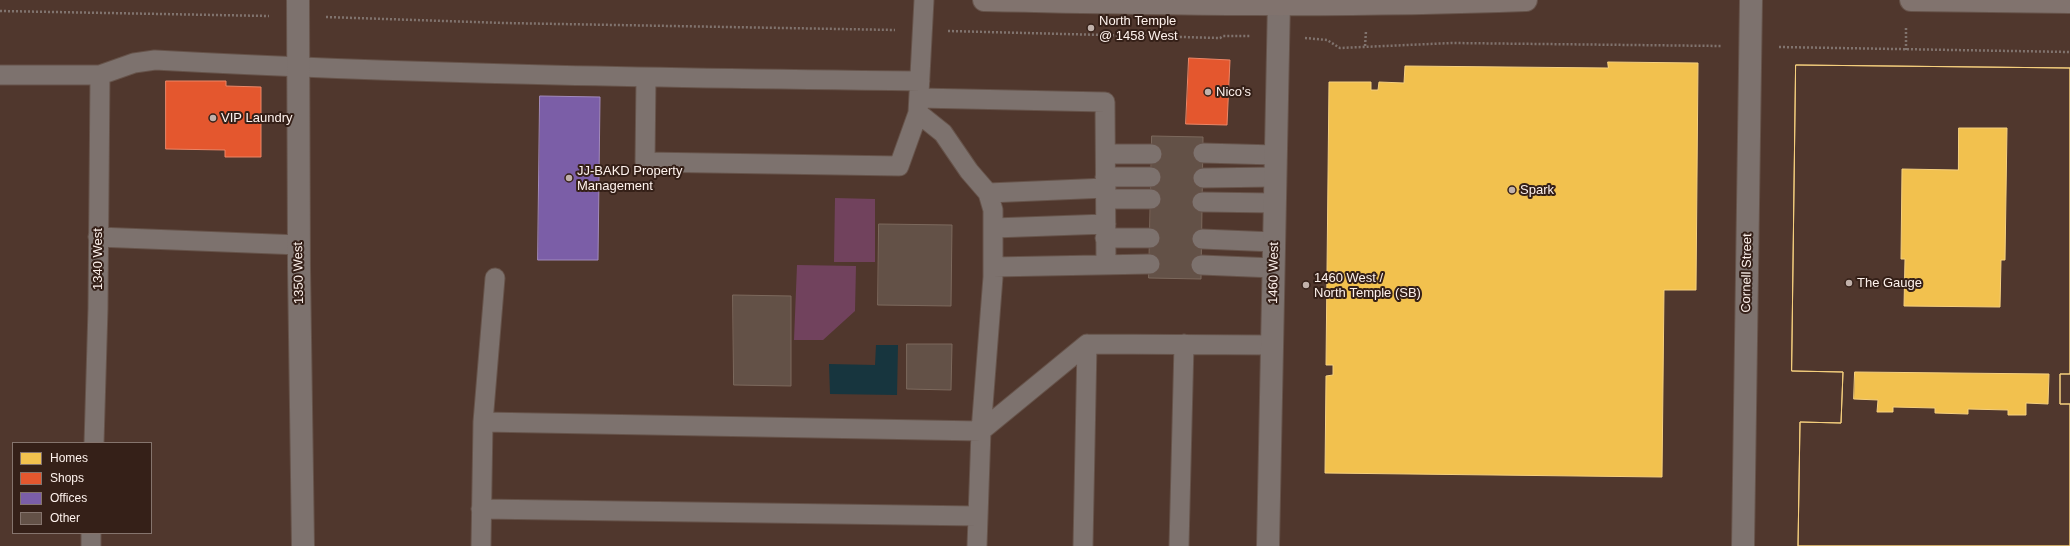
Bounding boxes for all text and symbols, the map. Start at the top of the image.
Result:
place label: North Temple @ 1458 West [1099,13,1178,44]
marker: North Temple @ 1458 West [1086,23,1096,33]
place label: Nico's [1216,84,1251,100]
marker: Nico's [1203,87,1213,97]
place label: VIP Laundry [221,110,293,126]
marker: VIP Laundry [208,113,218,123]
place label: JJ-BAKD Property Management [577,163,682,194]
marker: JJ-BAKD Property Management [564,173,574,183]
place label: Spark [1520,182,1554,198]
marker: Spark [1507,185,1517,195]
street label: 1340 West [90,228,106,290]
street label: Cornell Street [1739,233,1755,313]
street label: 1350 West [291,242,307,304]
street label: 1460 West [1266,242,1282,304]
place label: 1460 West / North Temple (SB) [1314,270,1421,301]
place label: The Gauge [1857,275,1922,291]
marker: The Gauge [1844,278,1854,288]
marker: 1460 West / North Temple (SB) [1301,280,1311,290]
legend [12,442,152,534]
text: Homes [50,451,88,465]
text: Shops [50,471,84,485]
text: Offices [50,491,87,505]
text: Other [50,511,80,525]

